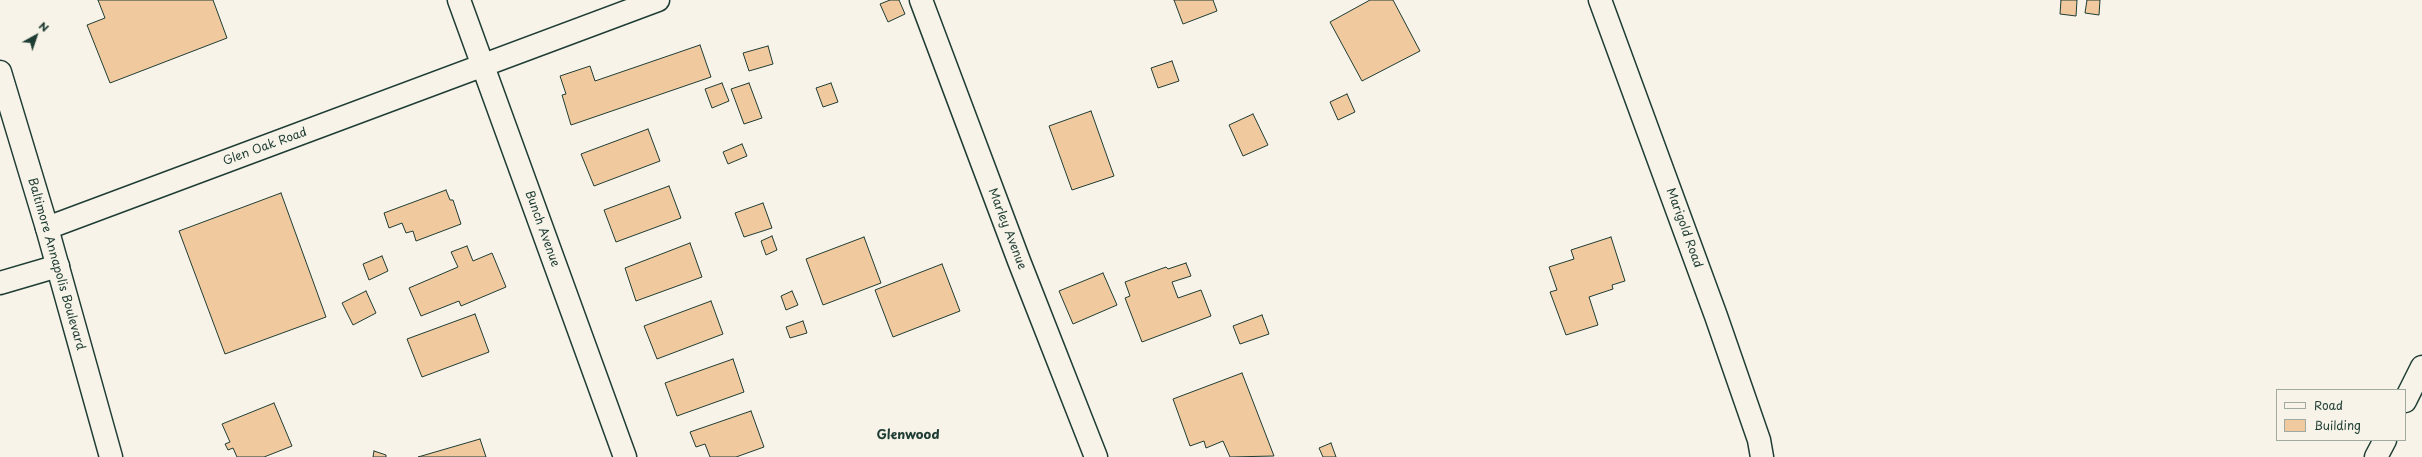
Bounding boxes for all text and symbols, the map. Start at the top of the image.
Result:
north arrow [16,16,56,56]
text: N [35,17,53,36]
street label: Glen Oak Road [221,125,309,169]
street label: Baltimore Annapolis Boulevard [24,176,88,352]
street label: Marley Avenue [985,186,1029,272]
street label: Marigold Road [1663,186,1705,270]
street label: Bunch Avenue [522,189,562,269]
legend [2276,389,2406,441]
text: Road [2314,396,2343,414]
text: Building [2314,416,2361,434]
district label: Glenwood [877,427,939,443]

